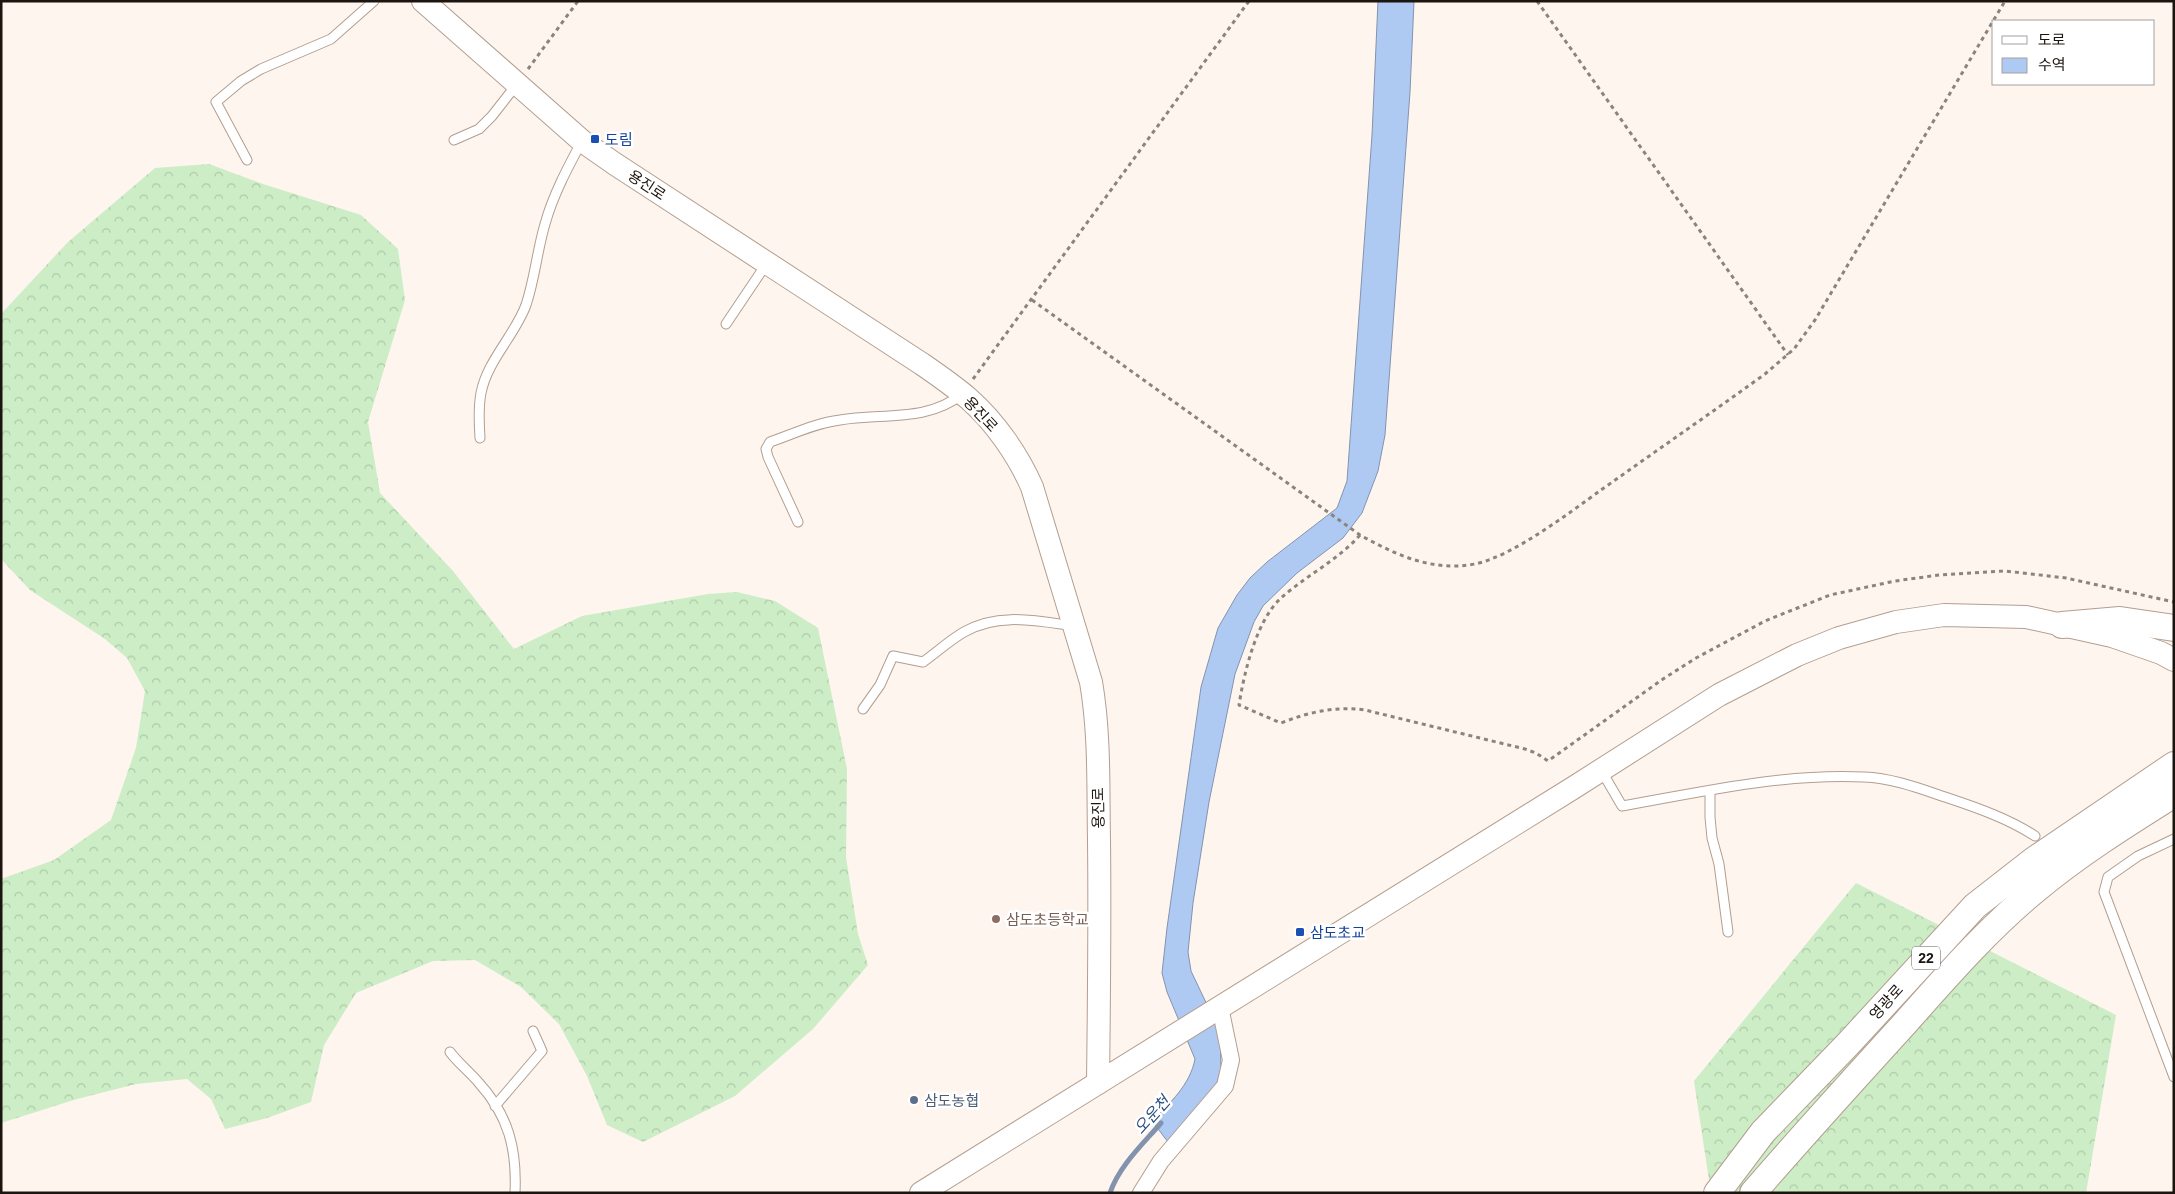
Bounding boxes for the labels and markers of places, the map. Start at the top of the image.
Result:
place label: 도림 [605,131,633,148]
marker: 도림 [589,133,601,145]
place label: 삼도초등학교 [1006,911,1089,928]
marker: 삼도초등학교 [990,913,1002,925]
place label: 삼도초교 [1310,924,1365,941]
marker: 삼도초교 [1294,926,1306,938]
place label: 삼도농협 [924,1092,979,1109]
marker: 삼도농협 [908,1094,920,1106]

